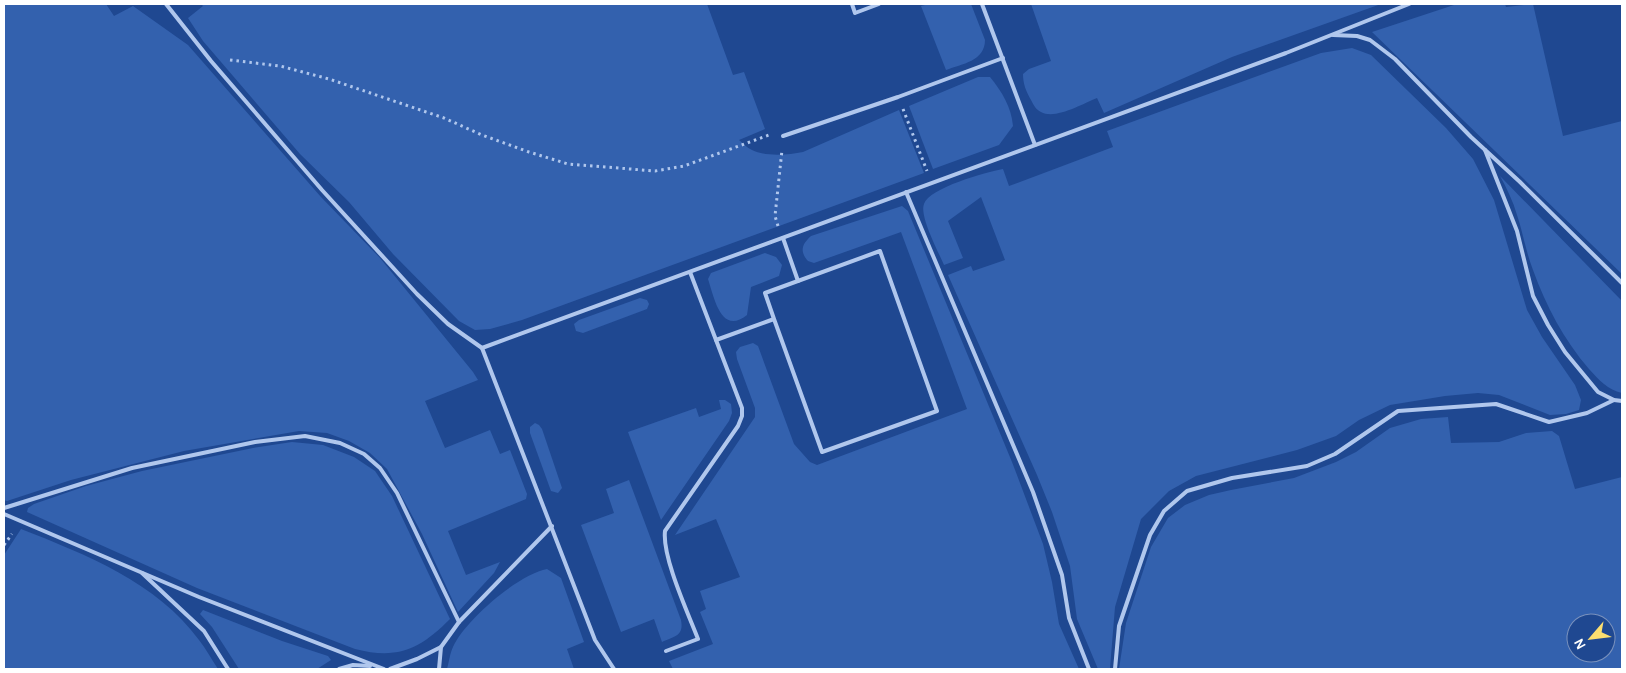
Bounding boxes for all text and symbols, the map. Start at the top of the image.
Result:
north arrow [1566,613,1616,663]
text: N [1570,635,1590,652]

